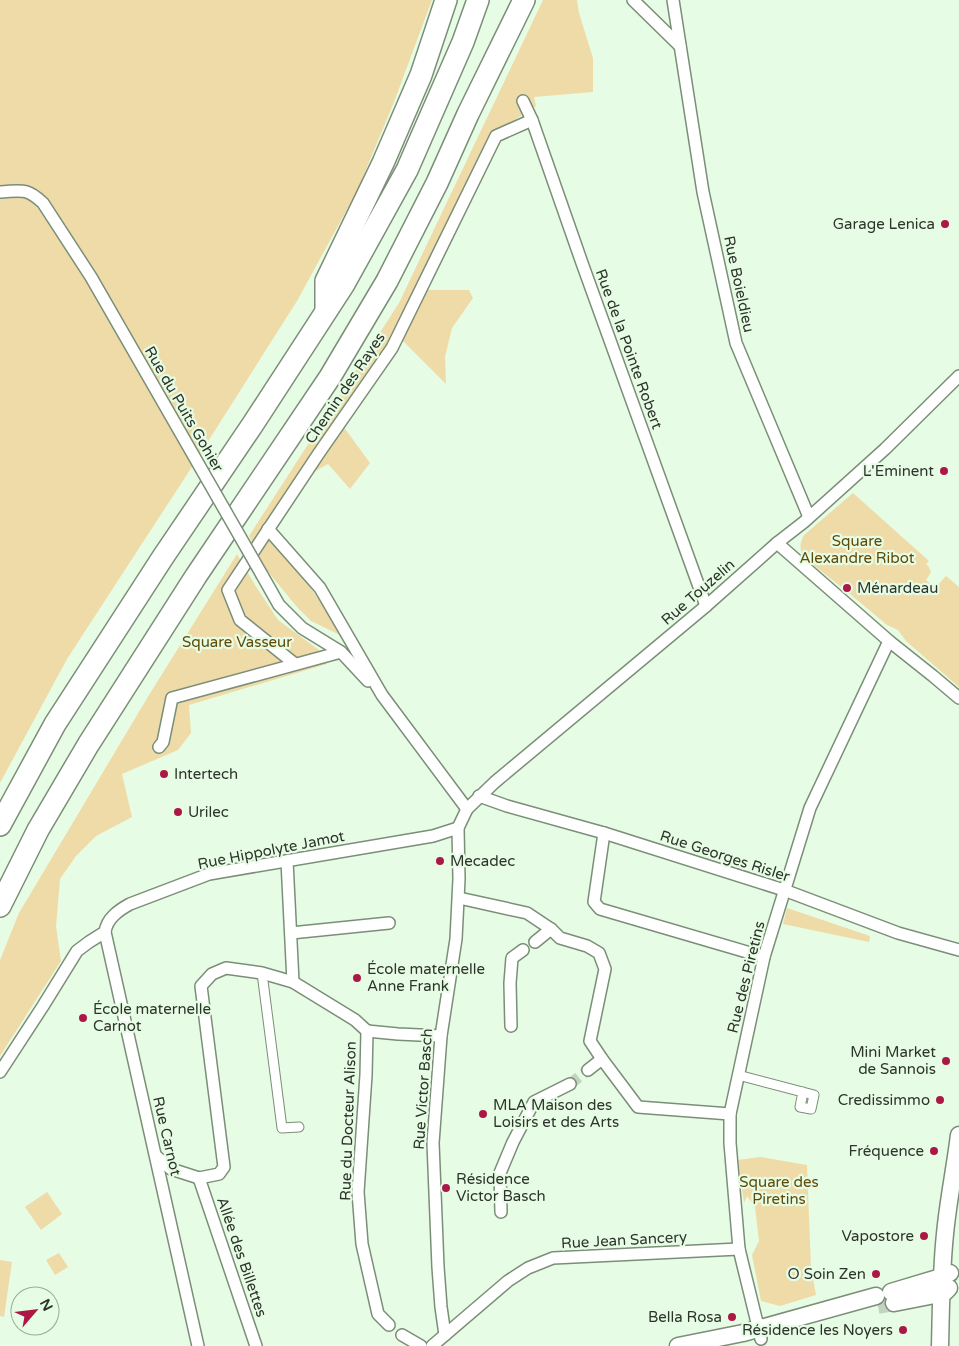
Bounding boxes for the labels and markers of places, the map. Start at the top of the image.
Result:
place label: Garage Lenica [833,215,935,233]
marker: Garage Lenica [939,218,951,230]
place label: L'Eminent [863,462,934,480]
marker: L'Eminent [938,465,950,477]
place label: Ménardeau [857,579,938,597]
marker: Ménardeau [841,582,853,594]
place label: Intertech [174,765,238,783]
marker: Intertech [158,768,170,780]
place label: Urilec [188,803,229,821]
marker: Urilec [172,806,184,818]
place label: Mecadec [450,852,515,870]
marker: Mecadec [434,855,446,867]
place label: École maternelle Anne Frank [367,960,485,995]
marker: École maternelle Anne Frank [351,972,363,984]
place label: École maternelle Carnot [93,1000,211,1035]
marker: École maternelle Carnot [77,1012,89,1024]
place label: Mini Market de Sannois [850,1043,936,1078]
marker: Mini Market de Sannois [940,1055,952,1067]
place label: Credissimmo [838,1091,930,1109]
marker: Credissimmo [934,1094,946,1106]
place label: MLA Maison des Loisirs et des Arts [493,1096,619,1131]
marker: MLA Maison des Loisirs et des Arts [477,1108,489,1120]
place label: Fréquence [849,1142,924,1160]
marker: Fréquence [928,1145,940,1157]
place label: Résidence Victor Basch [456,1170,546,1205]
marker: Résidence Victor Basch [440,1182,452,1194]
place label: Vapostore [842,1227,914,1245]
marker: Vapostore [918,1230,930,1242]
place label: O Soin Zen [788,1265,866,1283]
marker: O Soin Zen [870,1268,882,1280]
place label: Bella Rosa [648,1308,722,1326]
marker: Bella Rosa [726,1311,738,1323]
place label: Résidence les Noyers [742,1321,893,1339]
marker: Résidence les Noyers [897,1324,909,1336]

